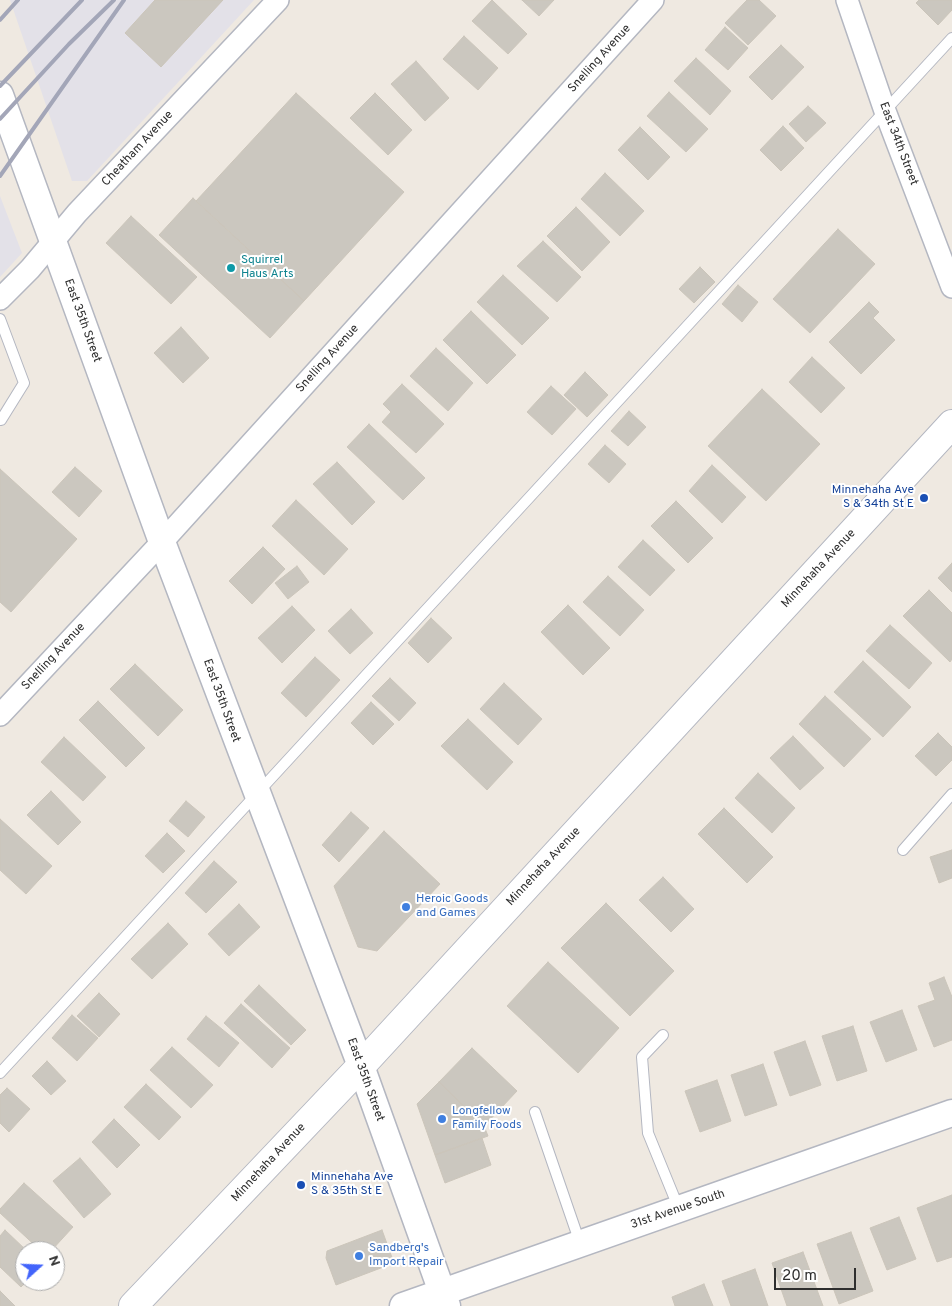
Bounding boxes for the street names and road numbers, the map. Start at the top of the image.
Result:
street label: Snelling Avenue [566,22,634,96]
street label: East 34th Street [876,100,920,188]
street label: Cheatham Avenue [99,108,177,190]
street label: East 35th Street [60,277,104,365]
street label: Snelling Avenue [294,322,362,396]
street label: Minnehaha Avenue [779,527,859,611]
street label: Snelling Avenue [19,620,89,694]
street label: East 35th Street [199,657,243,745]
street label: Minnehaha Avenue [504,825,584,909]
street label: East 35th Street [343,1036,387,1124]
street label: Minnehaha Avenue [229,1121,309,1205]
street label: 31st Avenue South [629,1187,727,1233]

